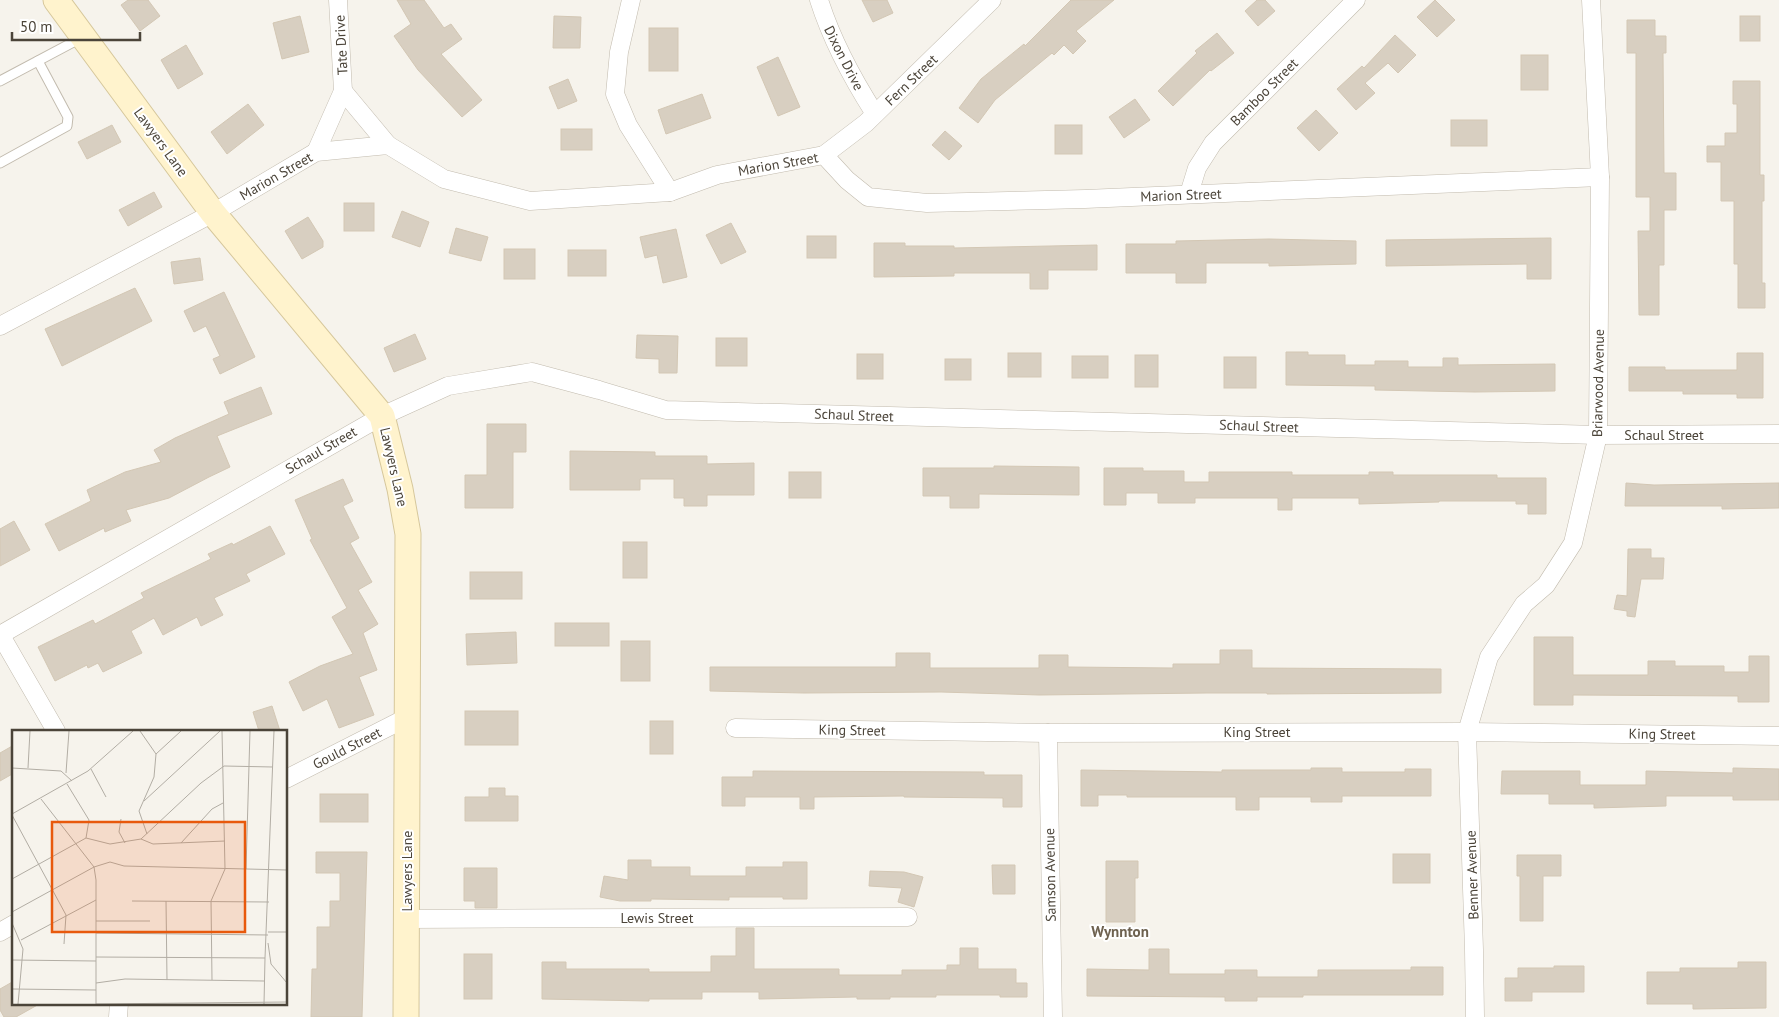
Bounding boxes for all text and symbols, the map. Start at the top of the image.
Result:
scale bar [12,10,140,42]
street label: Tate Drive [330,15,352,75]
text: 50 m [20,17,53,36]
street label: Dixon Drive [820,23,868,93]
street label: Fern Street [881,50,941,109]
street label: Bamboo Street [1226,54,1302,130]
street label: Lawyers Lane [130,104,192,180]
street label: Marion Street [236,148,316,204]
street label: Marion Street [736,148,820,180]
street label: Marion Street [1140,185,1222,205]
street label: Briarwood Avenue [1588,329,1608,437]
street label: Schaul Street [814,405,894,425]
street label: Schaul Street [1219,416,1299,436]
street label: Schaul Street [282,422,360,478]
street label: Lawyers Lane [376,426,412,508]
street label: Schaul Street [1624,426,1704,444]
street label: King Street [818,720,886,740]
street label: Gould Street [310,723,385,773]
street label: King Street [1224,723,1291,741]
street label: King Street [1628,724,1696,744]
inset map [12,730,288,1004]
street label: Samson Avenue [1040,828,1060,922]
street label: Benner Avenue [1461,830,1483,920]
street label: Lawyers Lane [398,831,416,911]
street label: Lewis Street [621,909,694,927]
district label: Wynnton [1091,922,1149,941]

